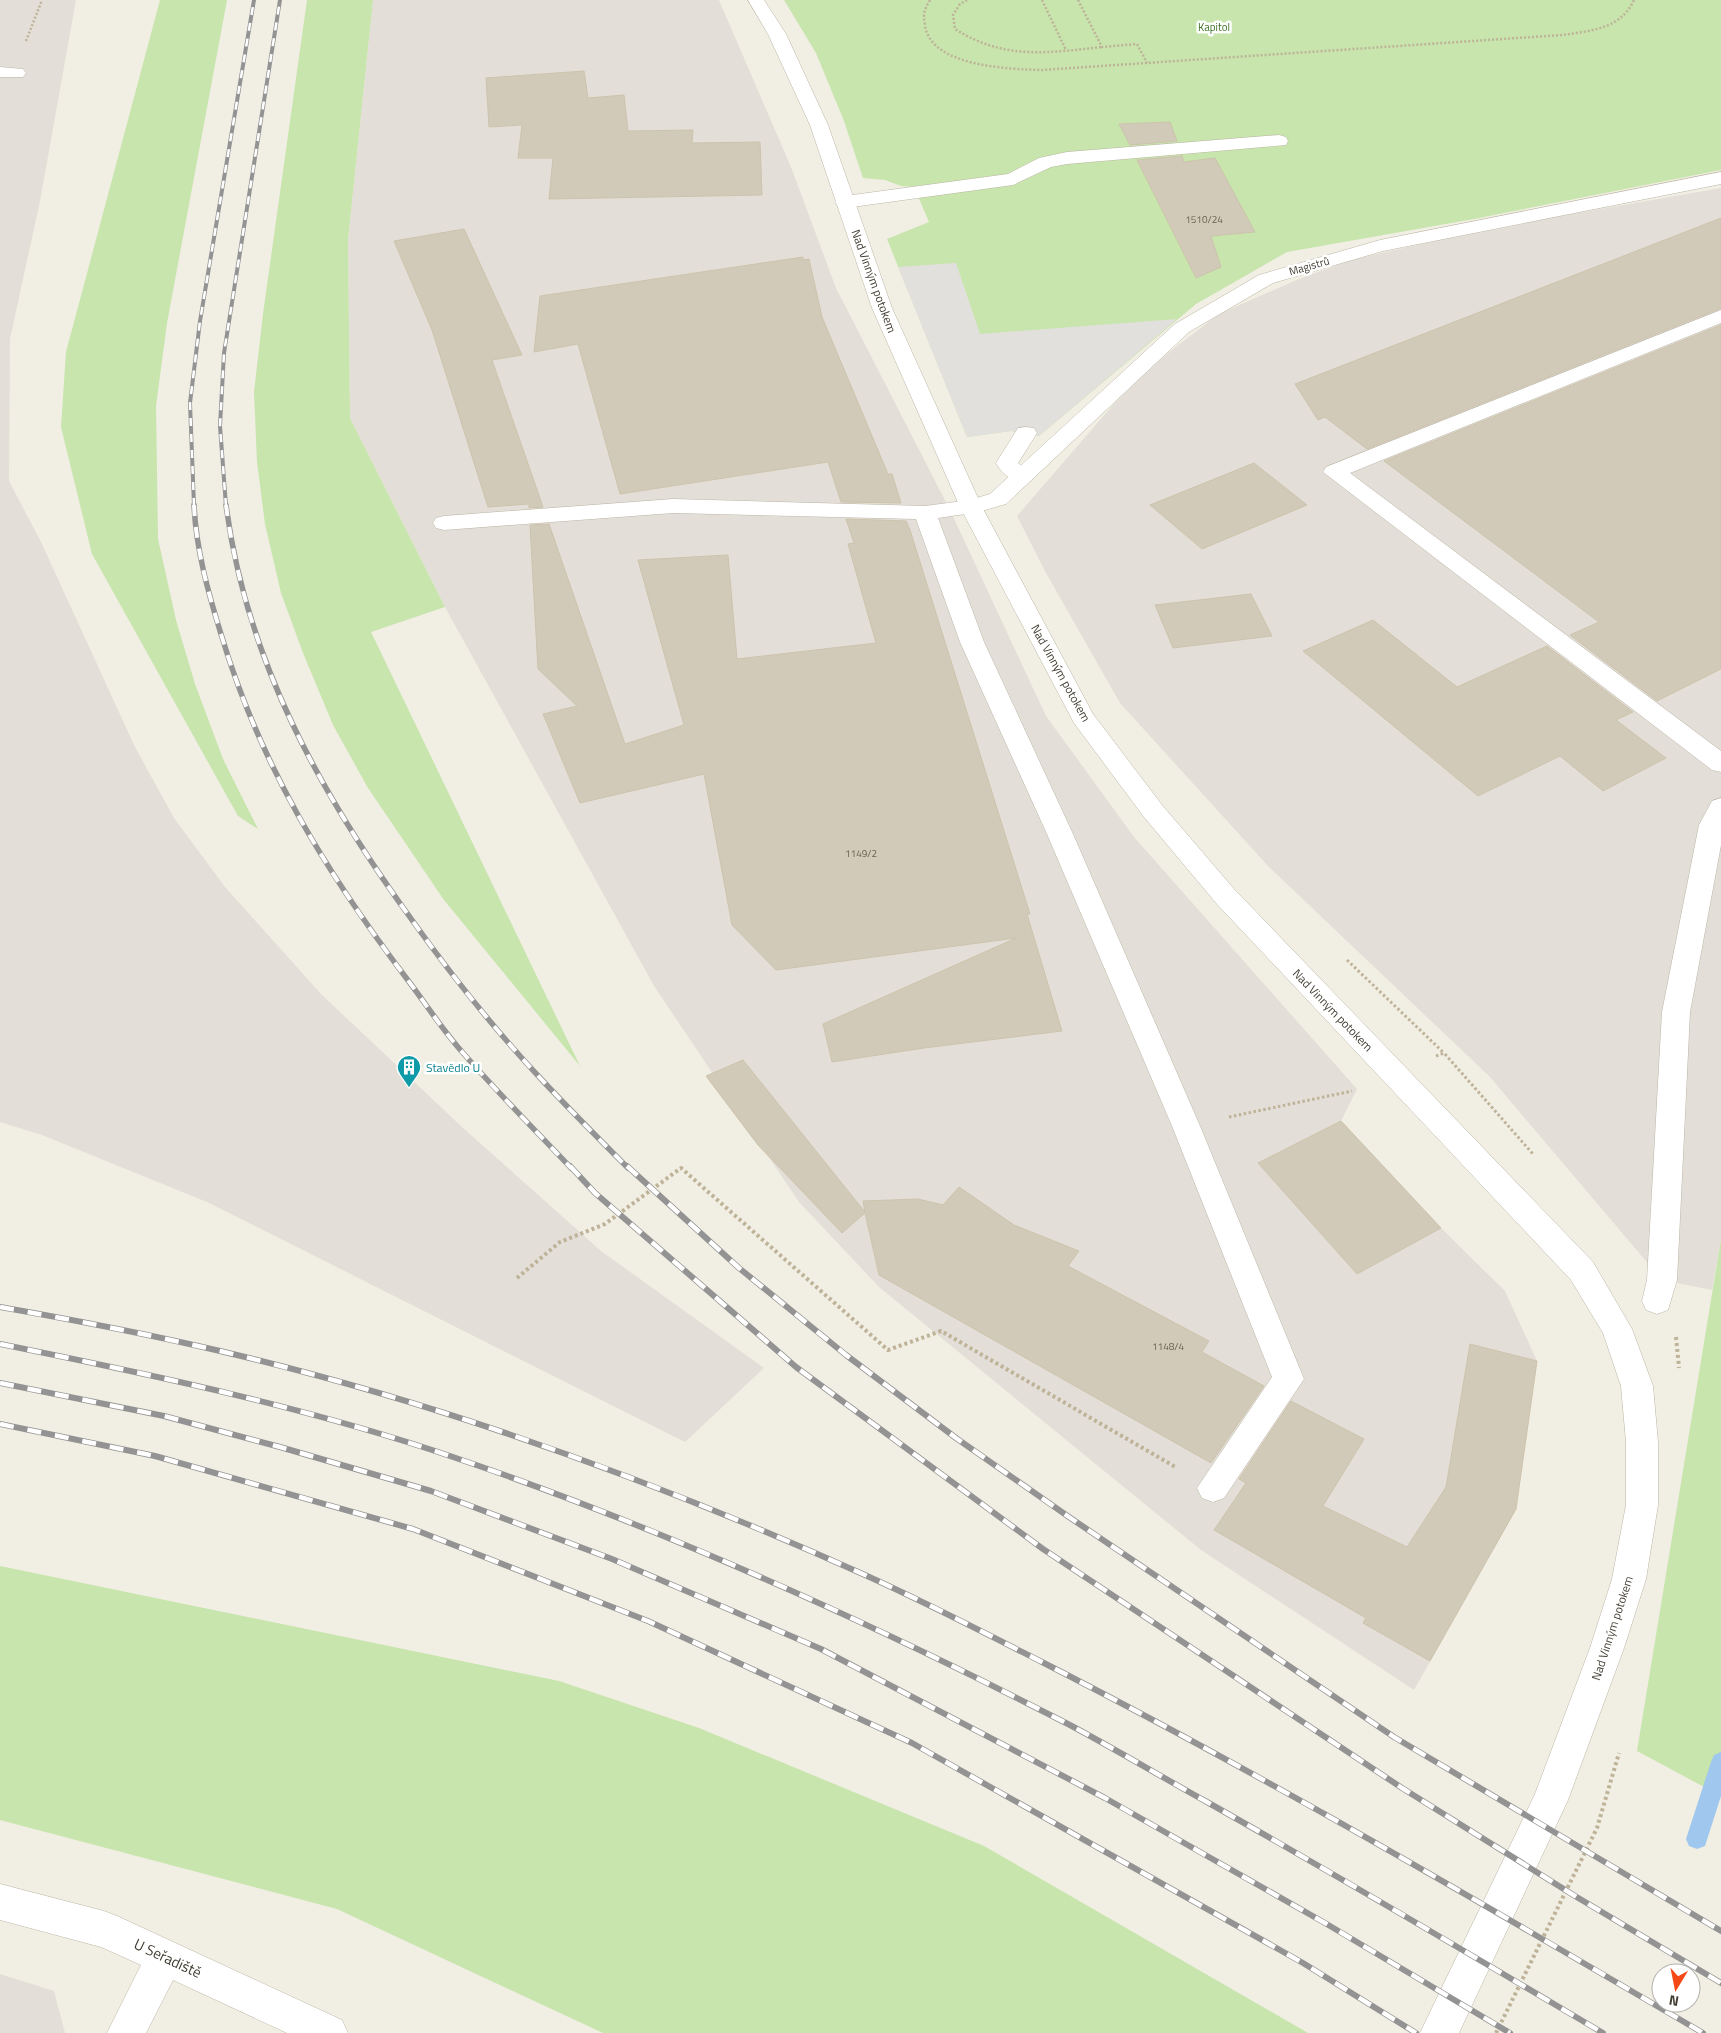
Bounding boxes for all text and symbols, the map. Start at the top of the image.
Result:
park label: Kapitol [1198,19,1230,35]
house number: 1510/24 [1185,212,1223,227]
street label: Nad Vinným potokem [846,227,902,335]
street label: Magistrů [1287,253,1331,279]
street label: Nad Vinným potokem [1026,621,1096,725]
house number: 1149/2 [845,846,877,861]
street label: Nad Vinným potokem [1288,964,1378,1056]
building icon: Stavědlo U [396,1054,422,1088]
place label: Stavědlo U [426,1058,480,1077]
house number: 1148/4 [1152,1339,1184,1354]
street label: Nad Vinným potokem [1586,1573,1638,1683]
street label: U Seřadiště [130,1932,206,1984]
north arrow [1651,1963,1701,2013]
text: N [1667,1990,1680,2012]

